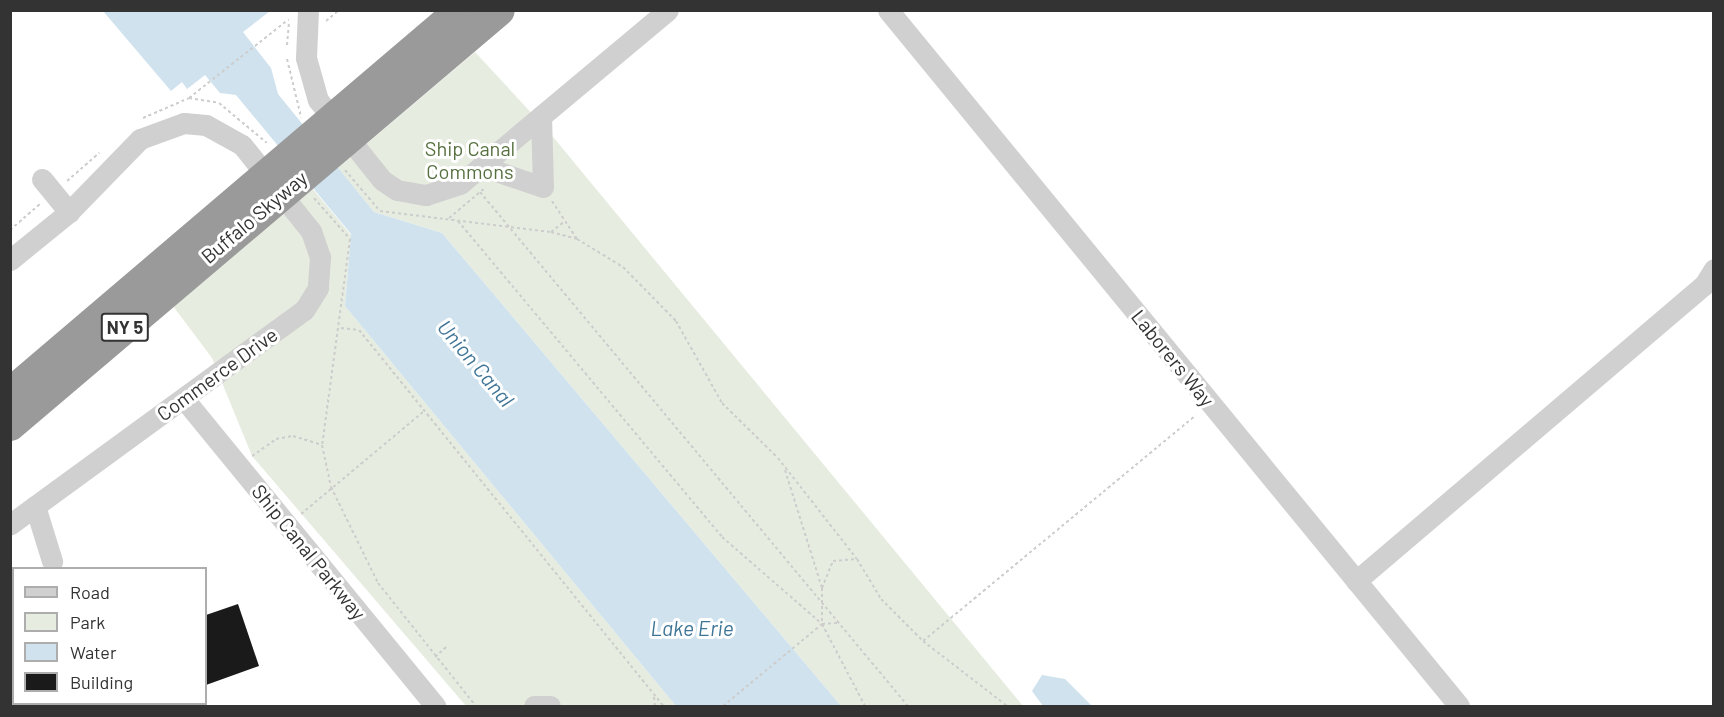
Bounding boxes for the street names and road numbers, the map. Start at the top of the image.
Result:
street label: Buffalo Skyway [196,166,312,268]
street label: Laborers Way [1127,305,1219,411]
road number: NY 5 [100,312,150,342]
street label: Commerce Drive [152,322,282,426]
street label: Ship Canal Parkway [247,479,371,625]

